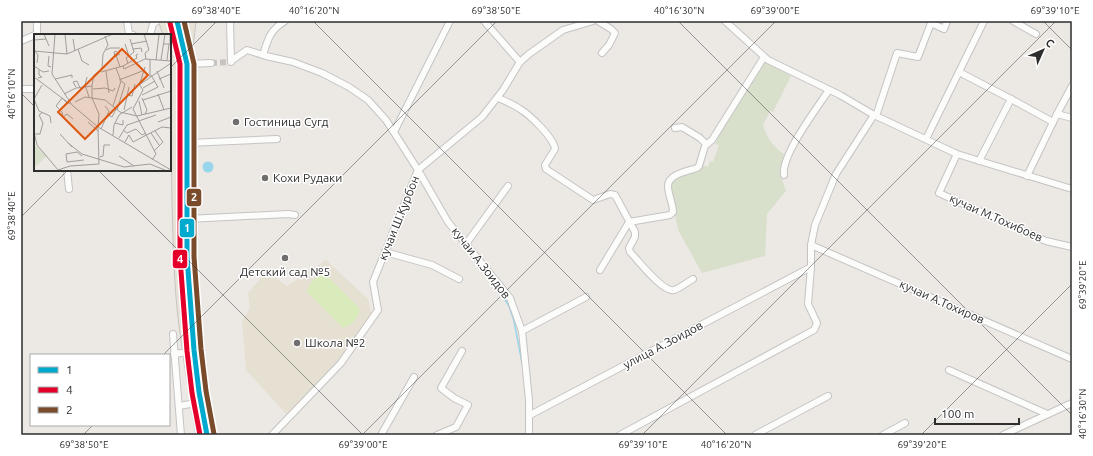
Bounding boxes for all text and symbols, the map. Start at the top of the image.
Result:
text: 69°38'40"E [191,5,241,16]
text: 40°16'20"N [289,5,339,16]
text: 69°38'50"E [471,5,521,16]
text: 40°16'30"N [654,5,704,16]
text: 69°39'00"E [750,5,800,16]
text: 69°39'10"E [1030,5,1080,16]
north arrow [1023,30,1063,70]
inset map [34,34,171,171]
text: С [1043,36,1057,50]
text: 40°16'10"N [6,69,17,119]
place label: Гостиница Сугд [244,115,329,128]
marker: Гостиница Сугд [231,117,241,127]
place label: Кохи Рудаки [273,171,342,184]
marker: Кохи Рудаки [260,173,270,183]
street label: кучаи Ш.Қурбон [376,174,421,262]
line badge: 2 [186,188,202,207]
text: 69°38'40"E [6,191,17,241]
text: 2 [191,191,197,203]
street label: кучаи М.Тохибоев [948,191,1045,244]
line badge: 1 [179,218,195,238]
text: 1 [184,222,190,234]
street label: кучаи А.Зоидов [450,224,513,301]
line badge: 4 [172,249,188,269]
text: 4 [177,253,183,265]
marker: Детский сад №5 [280,253,290,263]
text: 69°39'20"E [1077,260,1088,310]
place label: Детский сад №5 [240,265,330,278]
street label: кучаи А.Тохиров [898,277,987,326]
street label: улица А.Зоидов [621,318,705,371]
place label: Школа №2 [305,336,366,349]
marker: Школа №2 [292,338,302,348]
legend [30,354,170,426]
text: 1 [66,363,73,376]
text: 4 [66,383,73,396]
text: 40°16'30"N [1077,389,1088,439]
scale bar [935,400,1019,426]
text: 2 [66,403,73,416]
text: 100 m [941,407,974,420]
text: 69°38'50"E [59,439,109,450]
text: 69°39'00"E [338,439,388,450]
text: 69°39'10"E [618,439,668,450]
text: 40°16'20"N [701,439,751,450]
text: 69°39'20"E [897,439,947,450]

